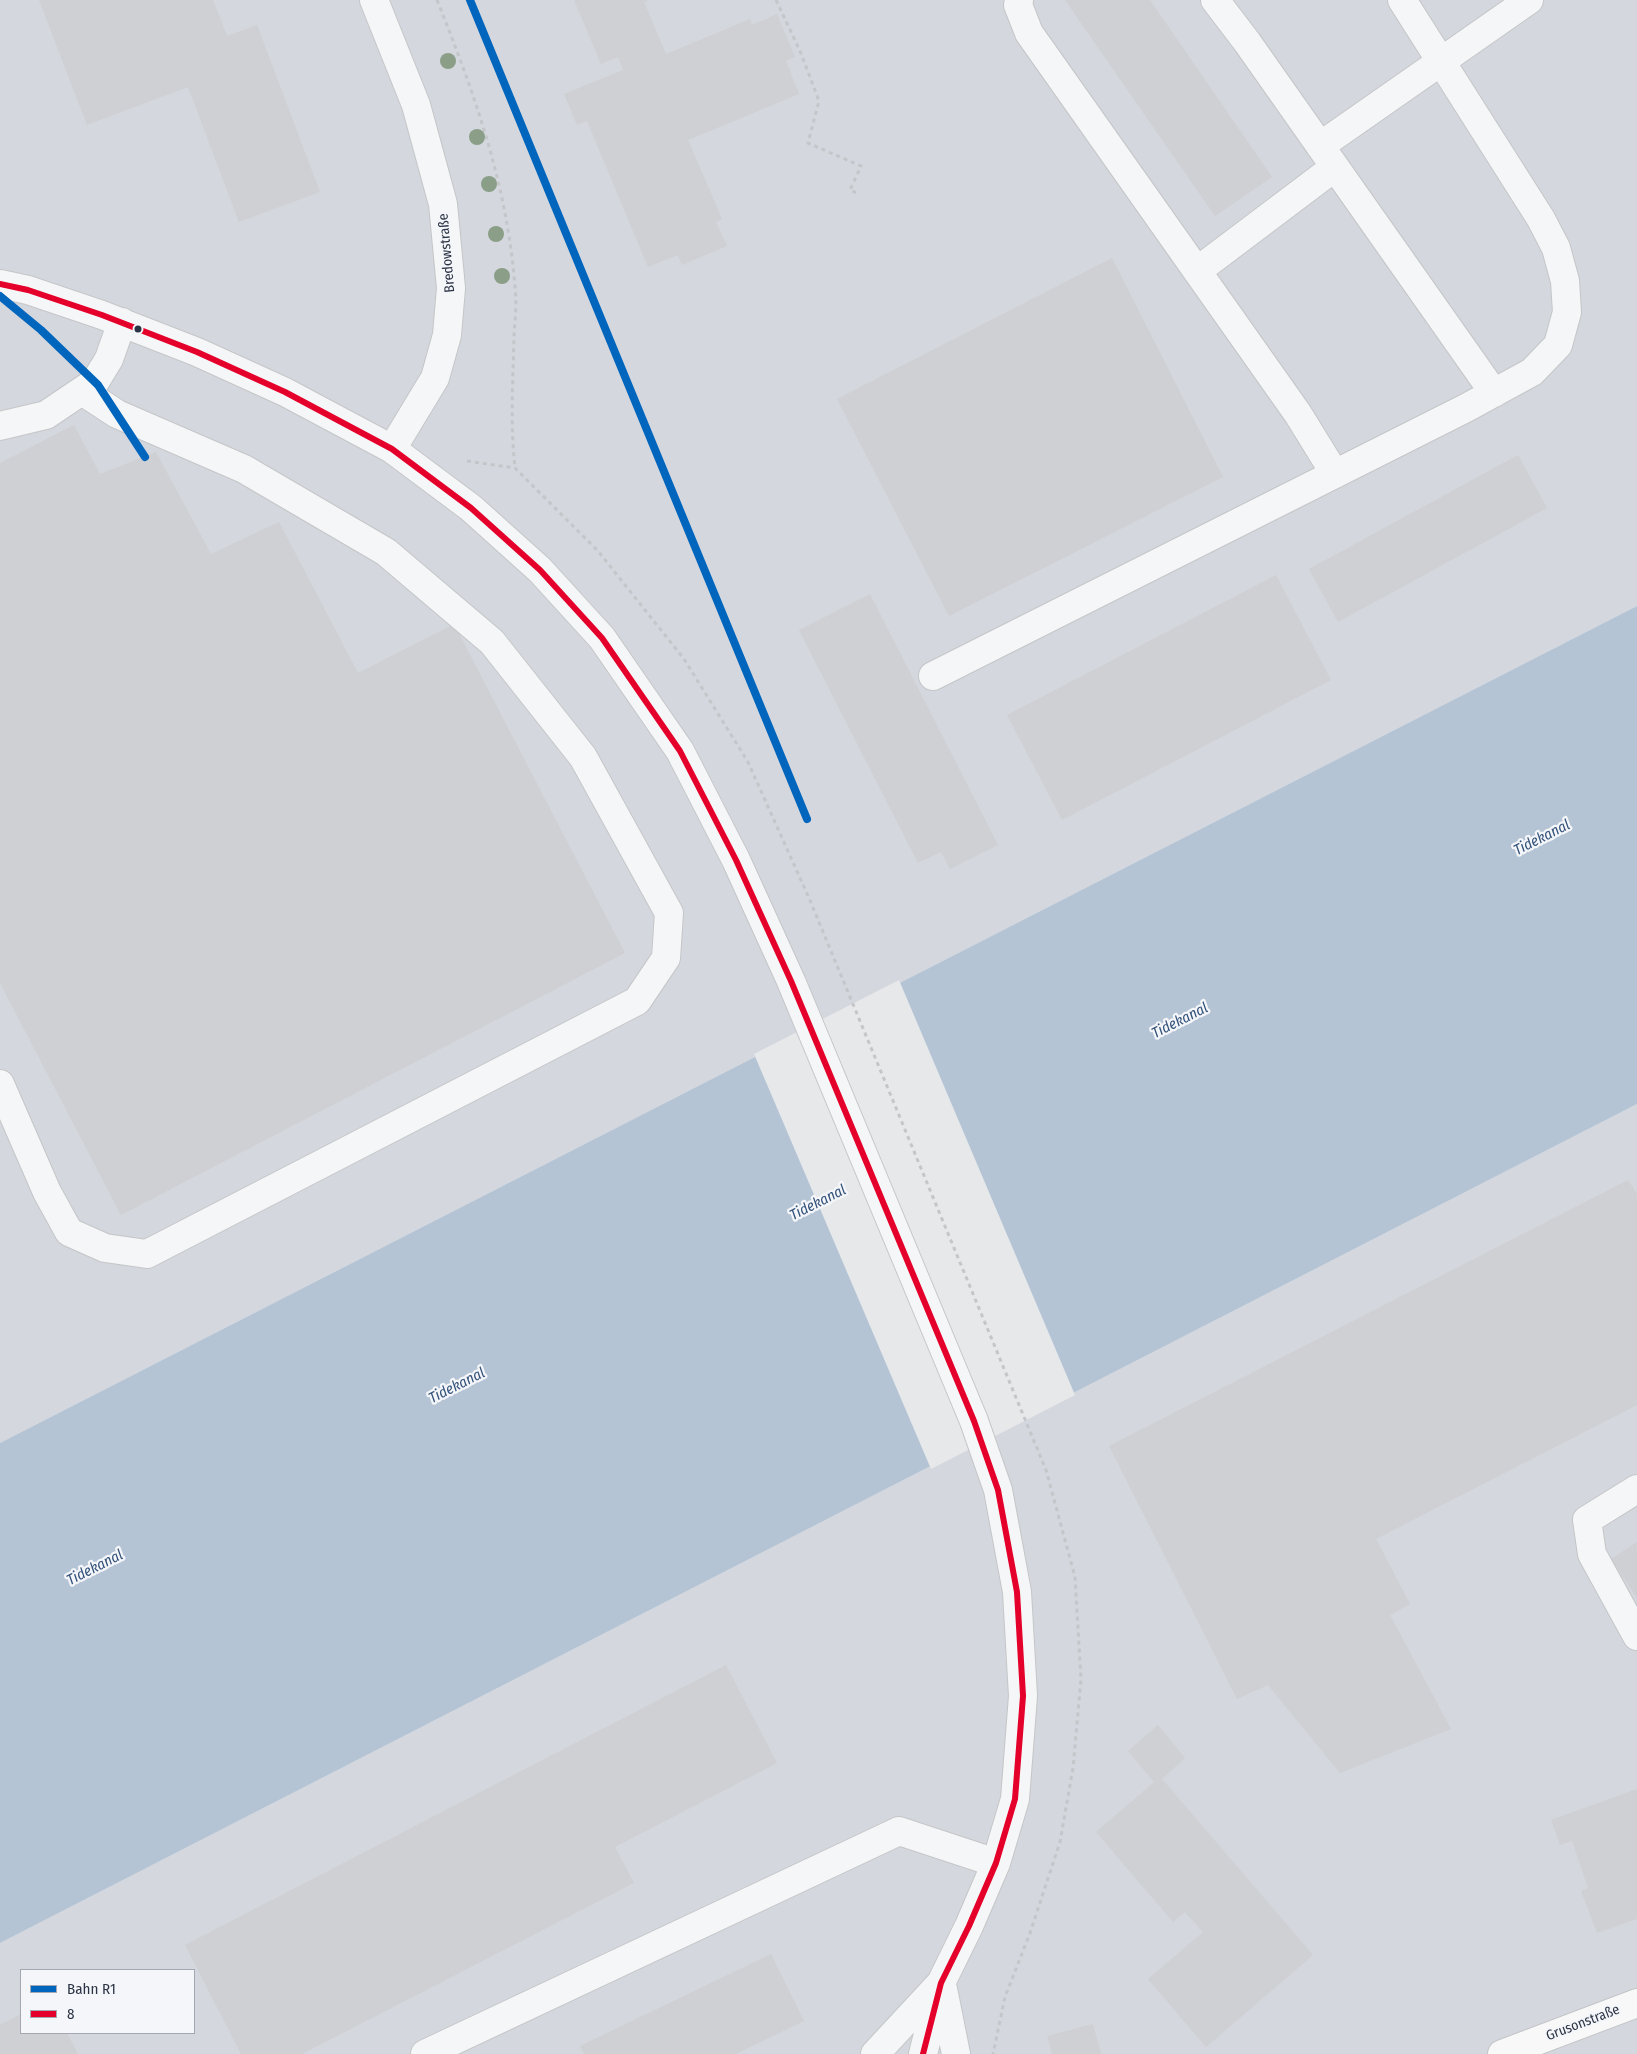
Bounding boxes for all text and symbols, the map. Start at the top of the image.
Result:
street label: Bredowstraße [435,213,459,293]
unlabelled marker [133,324,143,334]
water label: Tidekanal [1511,816,1573,860]
water label: Tidekanal [1149,999,1211,1043]
water label: Tidekanal [787,1181,849,1225]
water label: Tidekanal [426,1364,488,1408]
water label: Tidekanal [64,1546,126,1590]
legend [20,1969,195,2034]
text: Bahn R1 [67,1980,116,1998]
street label: Grusonstraße [1544,2001,1622,2045]
text: 8 [67,2005,75,2023]

